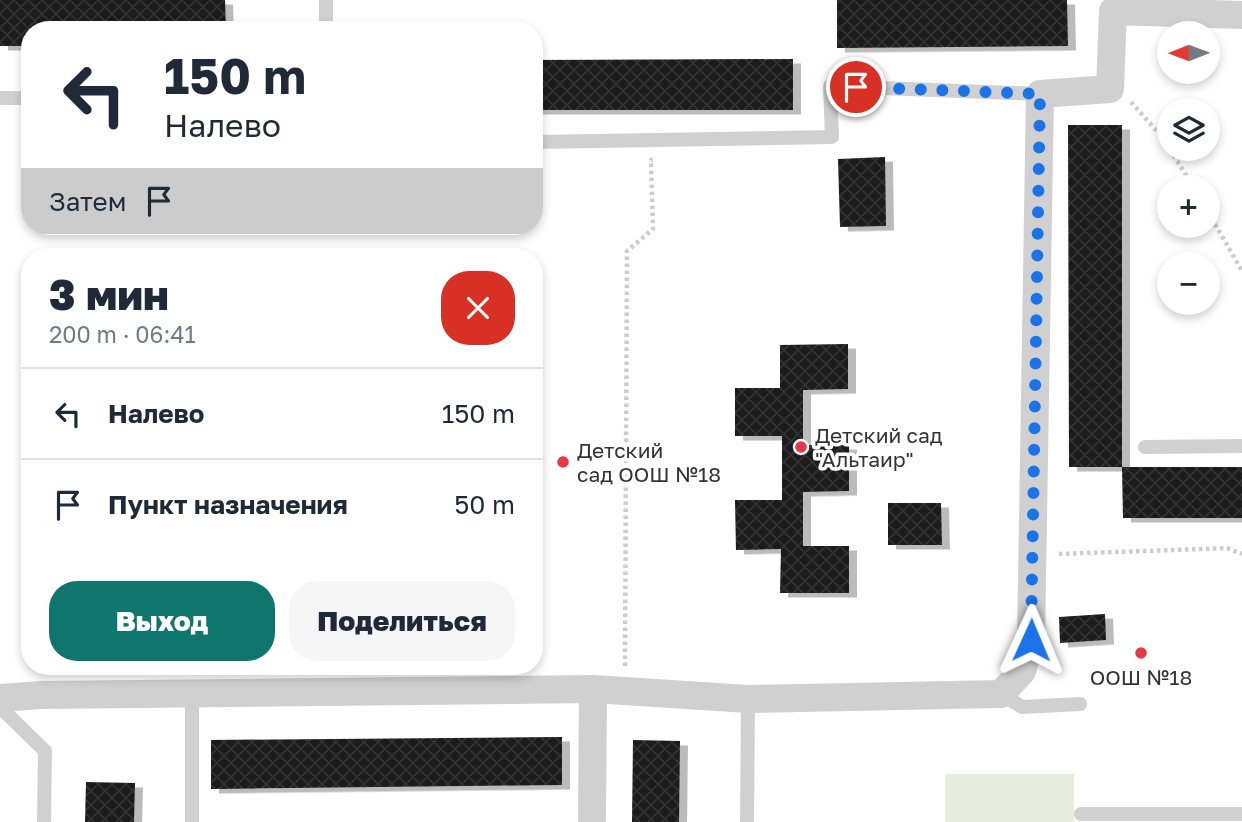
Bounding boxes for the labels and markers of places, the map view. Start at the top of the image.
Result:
pin [826,57,886,117]
place label: Детский сад "Альтаир" [815,422,943,472]
place label: Детский сад ООШ №18 [577,437,721,487]
marker: Детский сад "Альтаир" [793,439,809,455]
marker: Детский сад ООШ №18 [555,454,571,470]
marker: ООШ №18 [1133,645,1149,661]
place label: ООШ №18 [1090,664,1192,690]

